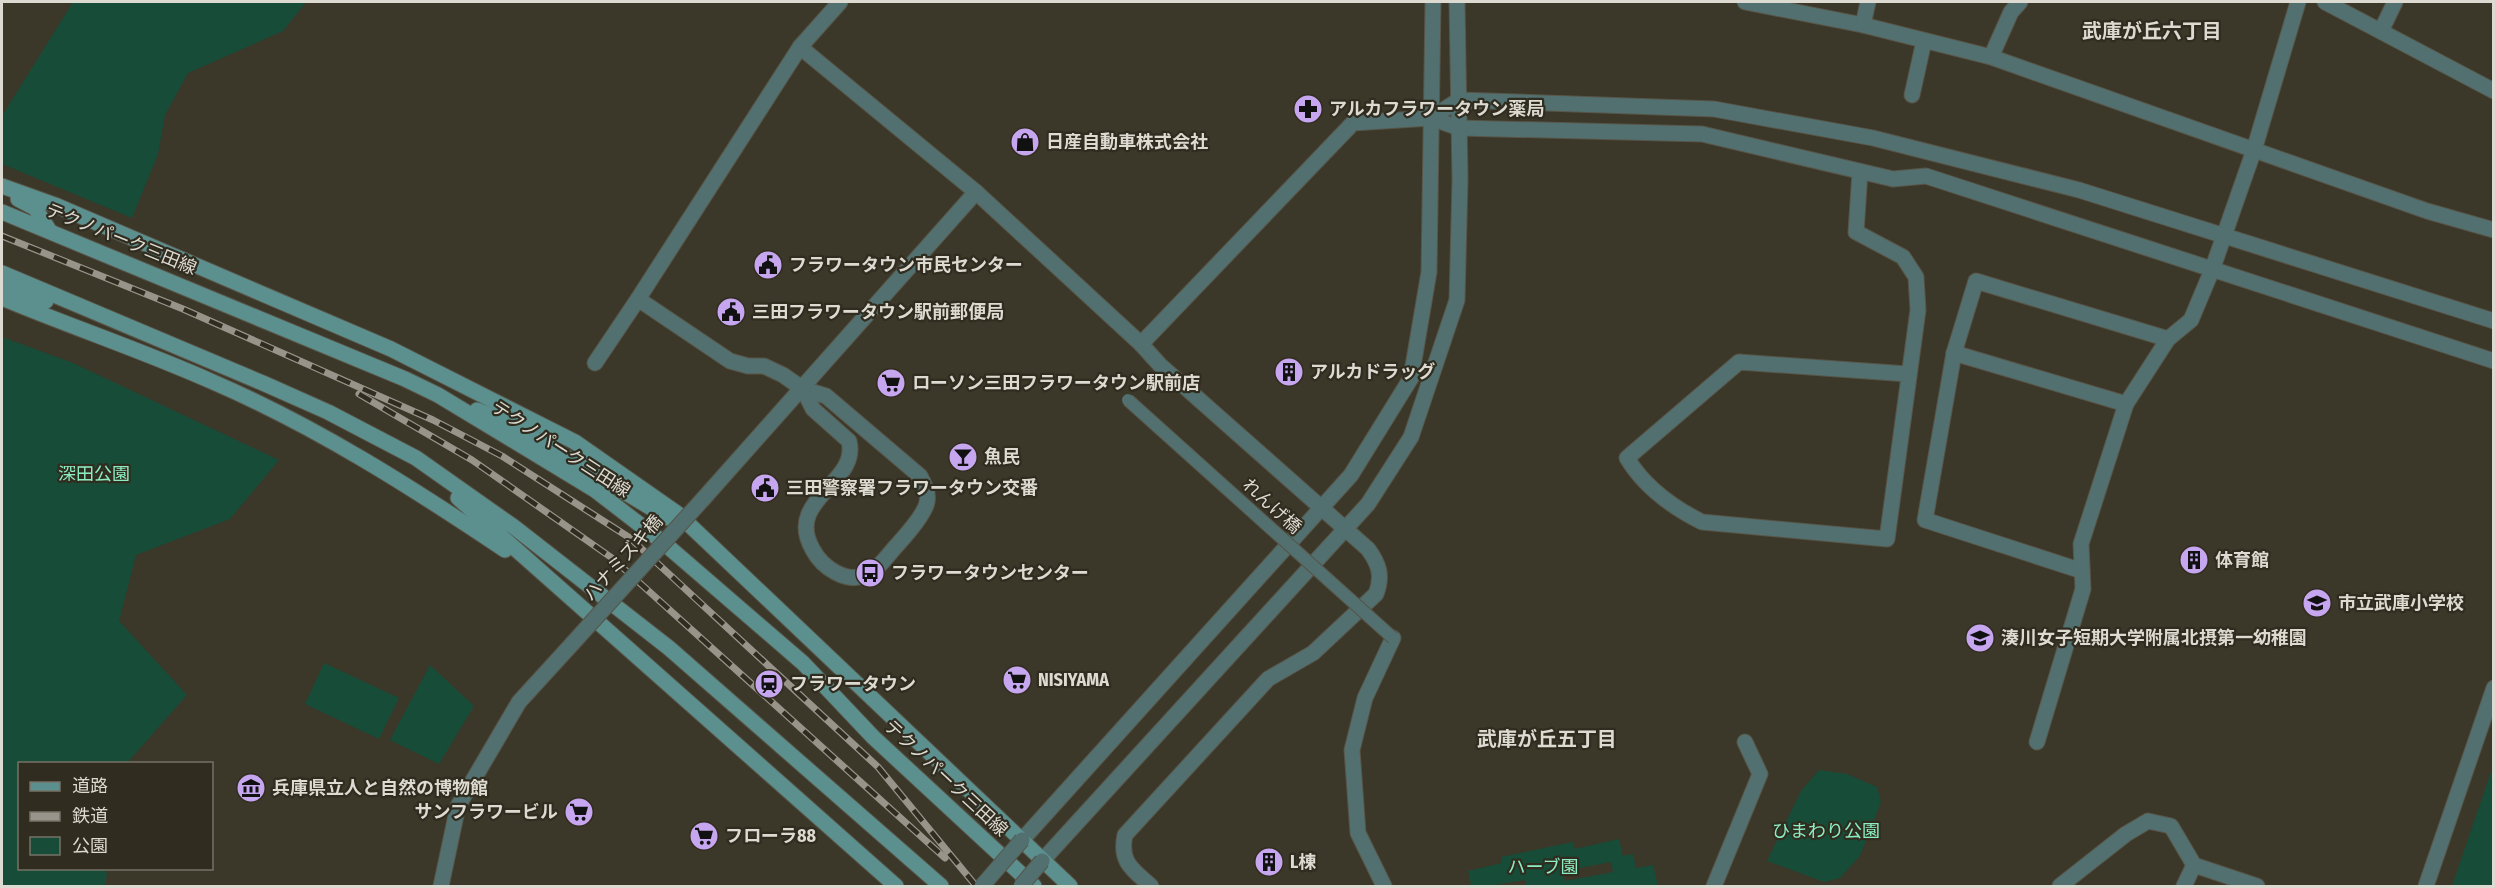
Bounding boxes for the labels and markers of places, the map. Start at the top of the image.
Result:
pharmacy icon: アルカフラワータウン薬局 [1292,93,1324,125]
place label: アルカフラワータウン薬局 [1329,98,1544,120]
shop icon: 日産自動車株式会社 [1009,126,1041,158]
place label: 日産自動車株式会社 [1046,131,1208,153]
public building icon: フラワータウン市民センター [752,249,784,281]
place label: フラワータウン市民センター [789,254,1023,276]
public building icon: 三田フラワータウン駅前郵便局 [715,296,747,328]
place label: 三田フラワータウン駅前郵便局 [752,301,1004,323]
building icon: アルカドラッグ [1273,356,1305,388]
place label: アルカドラッグ [1310,361,1435,383]
supermarket icon: ローソン三田フラワータウン駅前店 [875,367,907,399]
place label: ローソン三田フラワータウン駅前店 [912,372,1200,394]
bar icon: 魚民 [947,441,979,473]
place label: 魚民 [984,446,1020,468]
public building icon: 三田警察署フラワータウン交番 [749,472,781,504]
place label: 三田警察署フラワータウン交番 [786,477,1038,499]
building icon: 体育館 [2178,544,2210,576]
place label: 体育館 [2215,549,2269,571]
bus stop icon: フラワータウンセンター [854,557,886,589]
place label: フラワータウンセンター [891,562,1089,584]
school or university icon: 市立武庫小学校 [2301,587,2333,619]
place label: 市立武庫小学校 [2338,592,2464,614]
school or university icon: 湊川女子短期大学附属北摂第一幼稚園 [1964,622,1996,654]
place label: 湊川女子短期大学附属北摂第一幼稚園 [2001,627,2307,649]
supermarket icon: NISIYAMA [1001,664,1033,696]
station icon: フラワータウン [753,668,785,700]
place label: NISIYAMA [1038,669,1109,691]
place label: フラワータウン [790,673,916,695]
museum icon: 兵庫県立人と自然の博物館 [235,772,267,804]
place label: 兵庫県立人と自然の博物館 [272,777,488,799]
supermarket icon: サンフラワービル [563,796,595,828]
place label: サンフラワービル [415,801,558,823]
supermarket icon: フローラ88 [688,820,720,852]
place label: フローラ88 [725,825,817,847]
building icon: L棟 [1253,846,1285,878]
place label: L棟 [1290,851,1316,873]

